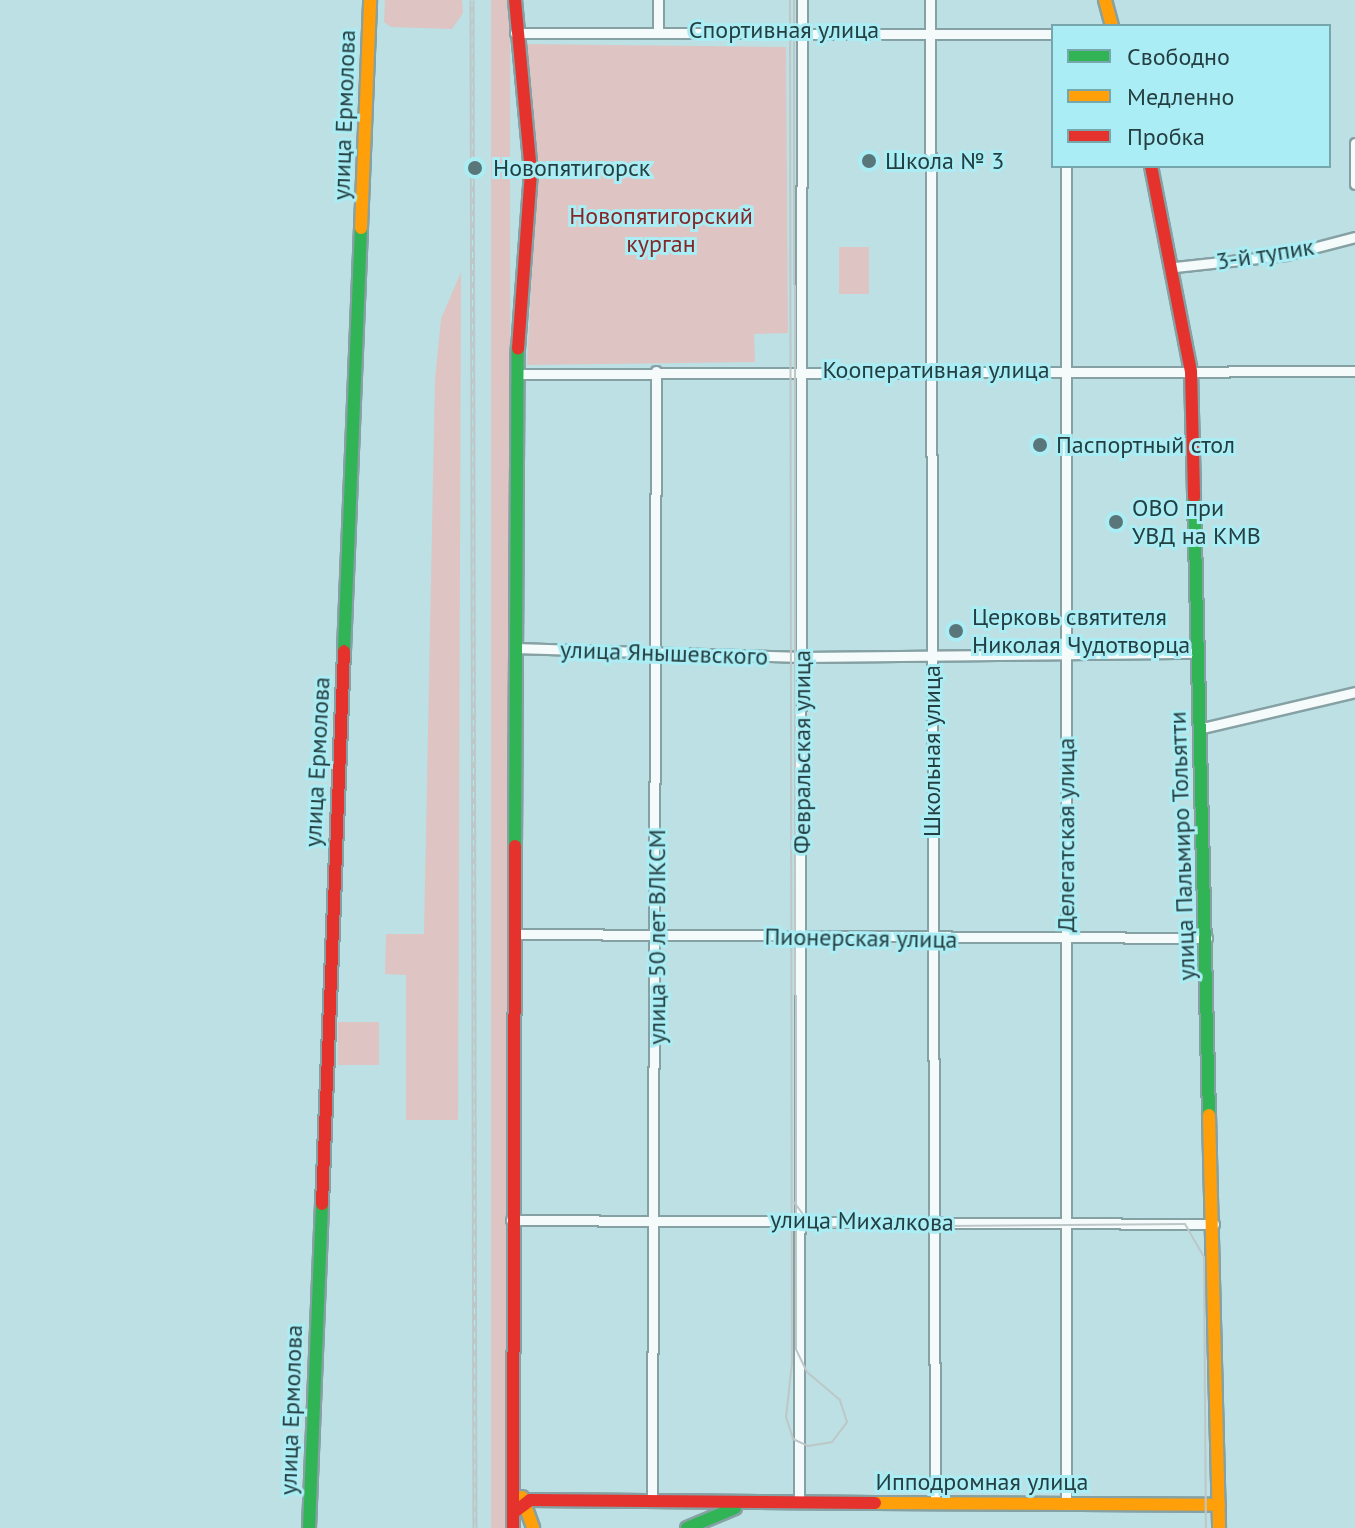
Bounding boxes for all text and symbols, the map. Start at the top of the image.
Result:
street label: Спортивная улица [689,16,879,44]
legend [1051,24,1331,168]
street label: улица Ермолова [327,29,361,201]
text: Свободно [1127,41,1230,72]
text: Медленно [1127,81,1234,112]
text: Пробка [1127,121,1205,152]
place label: Школа № 3 [885,147,1004,175]
marker: Школа № 3 [860,152,878,170]
place label: Новопятигорск [493,154,650,182]
marker: Новопятигорск [464,157,486,179]
park label: Новопятигорский курган [569,202,753,258]
street label: 3-й тупик [1214,232,1316,276]
street label: Кооперативная улица [822,356,1050,384]
place label: Паспортный стол [1056,431,1235,459]
marker: Паспортный стол [1031,436,1049,454]
place label: ОВО при УВД на КМВ [1132,494,1261,550]
marker: ОВО при УВД на КМВ [1107,513,1125,531]
place label: Церковь святителя Николая Чудотворца [972,603,1190,659]
marker: Церковь святителя Николая Чудотворца [947,622,965,640]
street label: улица Янышевского [560,635,768,671]
street label: Февральская улица [788,650,816,854]
street label: Школьная улица [918,665,946,837]
street label: улица Ермолова [298,676,336,848]
street label: улица Пальмиро Тольятти [1163,711,1201,981]
street label: Делегатская улица [1052,738,1080,932]
street label: улица 50 лет ВЛКСМ [643,829,671,1045]
street label: Пионерская улица [764,922,958,954]
street label: улица Михалкова [770,1205,954,1237]
street label: улица Ермолова [274,1324,308,1496]
street label: Ипподромная улица [876,1468,1088,1496]

